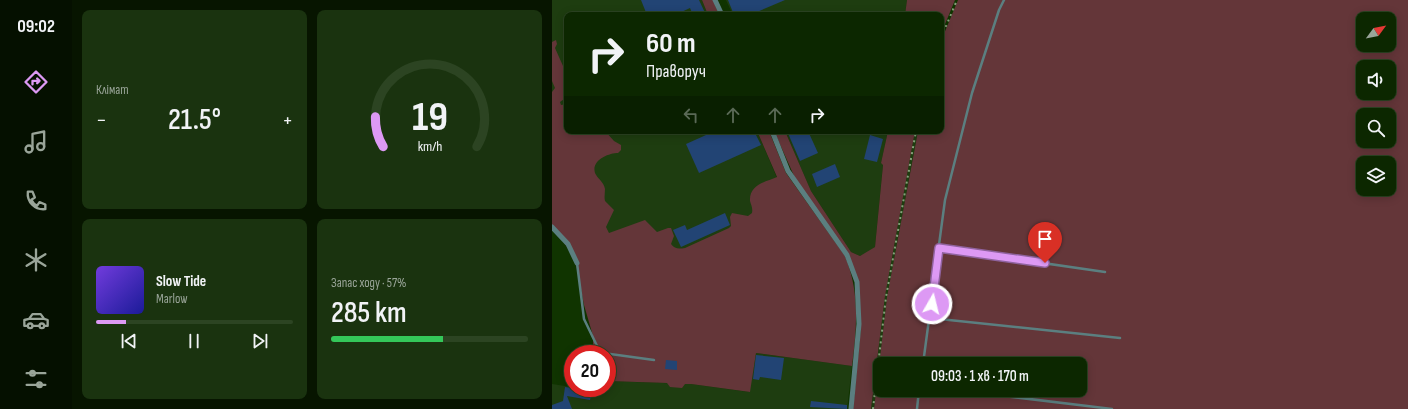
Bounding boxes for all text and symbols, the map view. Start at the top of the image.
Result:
north arrow [1356,12,1396,52]
map controls [1356,12,1396,196]
text: 09:02 [17,16,55,37]
text: 60 m [646,27,695,60]
icon: right [580,28,632,80]
button: sound [1356,60,1396,100]
text: Праворуч [646,61,706,82]
icon: directions [22,68,50,96]
text: Клімат [96,82,129,98]
text: 19 [411,93,448,142]
text: 21.5° [168,102,221,138]
icon: left [680,104,702,126]
icon: ahead [722,104,744,126]
icon: ahead [764,104,786,126]
icon: right [806,104,828,126]
text: − [96,107,107,134]
text: + [282,107,293,134]
button: search [1356,108,1396,148]
icon: music [22,128,50,156]
text: km/h [417,138,442,155]
button: layers [1356,156,1396,196]
icon: phone [22,187,50,215]
pin [1028,222,1062,263]
icon: arrive [1034,228,1056,250]
icon: climate [22,246,50,274]
text: Slow Tide [156,272,206,291]
text: Запас ходу · 57% [331,275,407,291]
position arrow [911,283,953,325]
text: Marlow [156,291,188,307]
text: 285 km [331,295,407,331]
icon: car [22,306,50,334]
icon: previous [118,330,140,352]
icon: pause [183,330,205,352]
icon: next [249,330,271,352]
speed limit sign: 20 [564,345,616,397]
icon: filters [22,365,50,393]
text: 09:03 · 1 хв · 170 m [931,367,1029,386]

